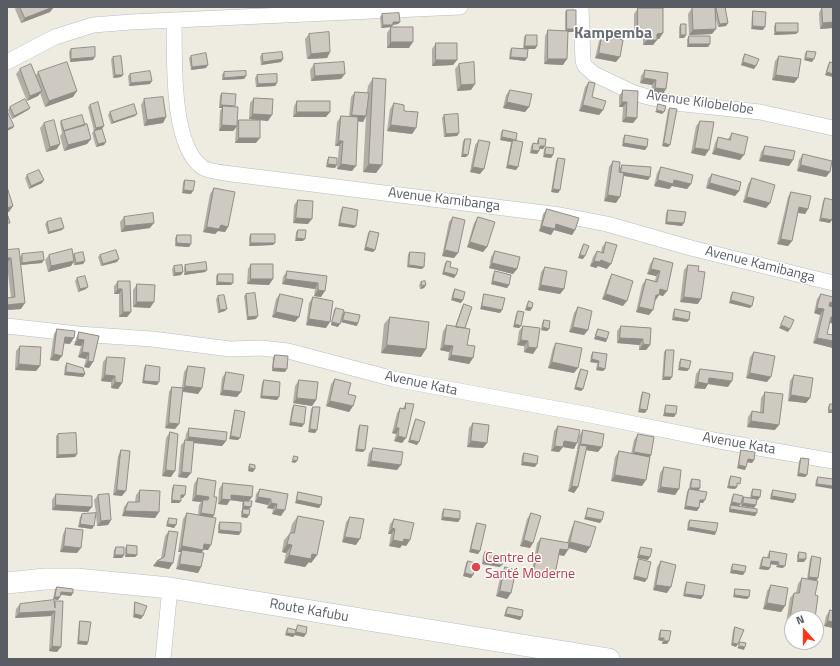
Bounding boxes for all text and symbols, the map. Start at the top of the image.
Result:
district label: Kampemba [574,24,652,44]
street label: Avenue Kilobelobe [645,87,755,119]
street label: Avenue Kamibanga [387,185,501,215]
street label: Avenue Kamibanga [703,243,817,287]
street label: Avenue Kata [383,368,459,400]
street label: Avenue Kata [701,429,777,459]
place label: Centre de Santé Moderne [485,551,575,584]
marker: Centre de Santé Moderne [470,561,482,573]
street label: Route Kafubu [268,596,350,626]
north arrow [784,610,824,650]
text: N [794,611,806,629]

